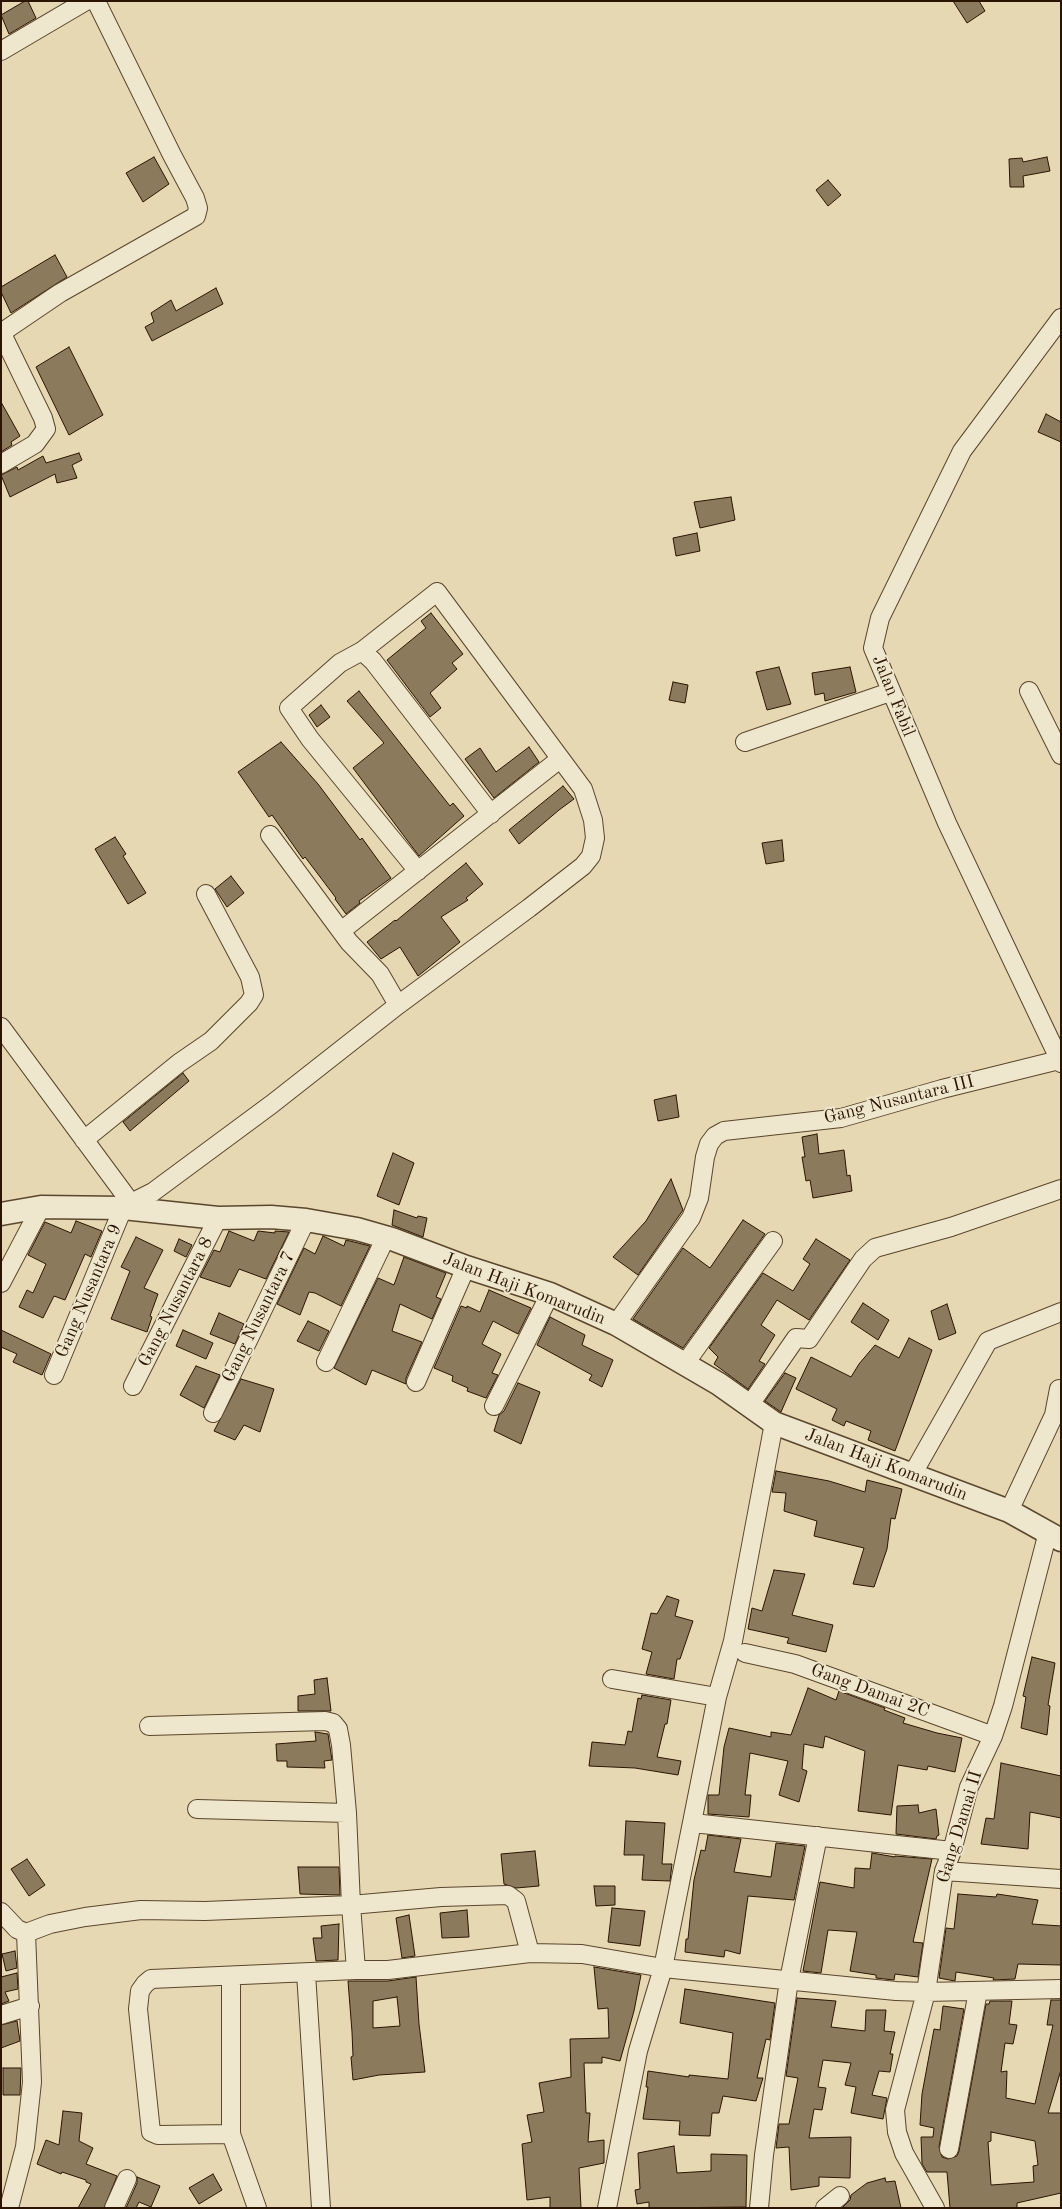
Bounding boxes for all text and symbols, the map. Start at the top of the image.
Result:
street label: Jalan Fabil [867,652,919,740]
street label: Gang Nusantara III [822,1071,976,1129]
street label: Gang Nusantara 9 [51,1221,127,1361]
street label: Gang Nusantara 8 [134,1233,218,1371]
street label: Gang Nusantara 7 [218,1248,300,1386]
street label: Jalan Haji Komarudin [440,1248,608,1330]
street label: Jalan Haji Komarudin [802,1424,970,1506]
street label: Gang Damai 2C [808,1660,932,1722]
street label: Gang Damai II [933,1768,987,1886]

